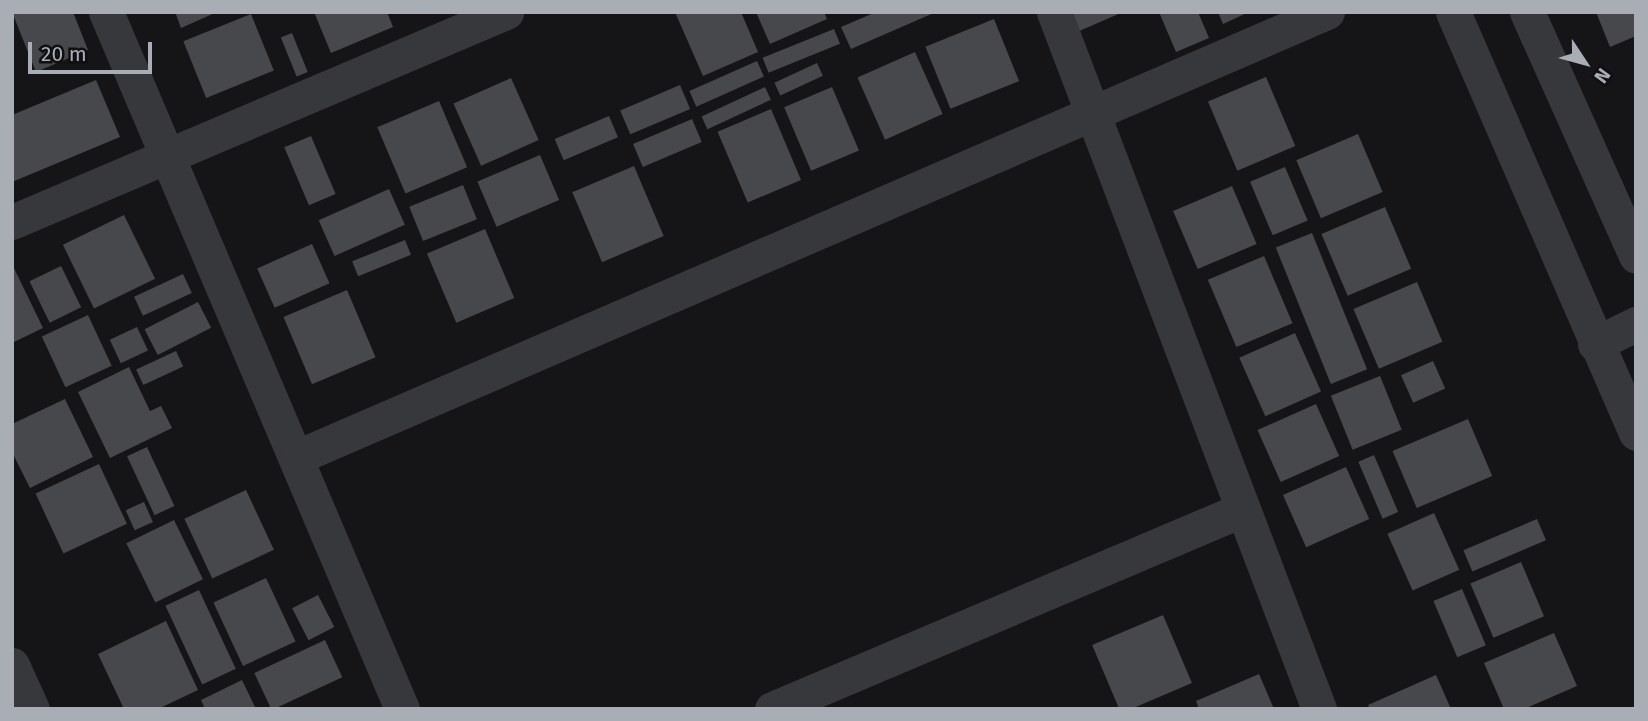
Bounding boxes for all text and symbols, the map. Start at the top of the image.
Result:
scale bar [32,28,156,72]
north arrow [1550,28,1620,98]
text: 20 m [41,41,87,67]
text: N [1589,64,1615,87]

